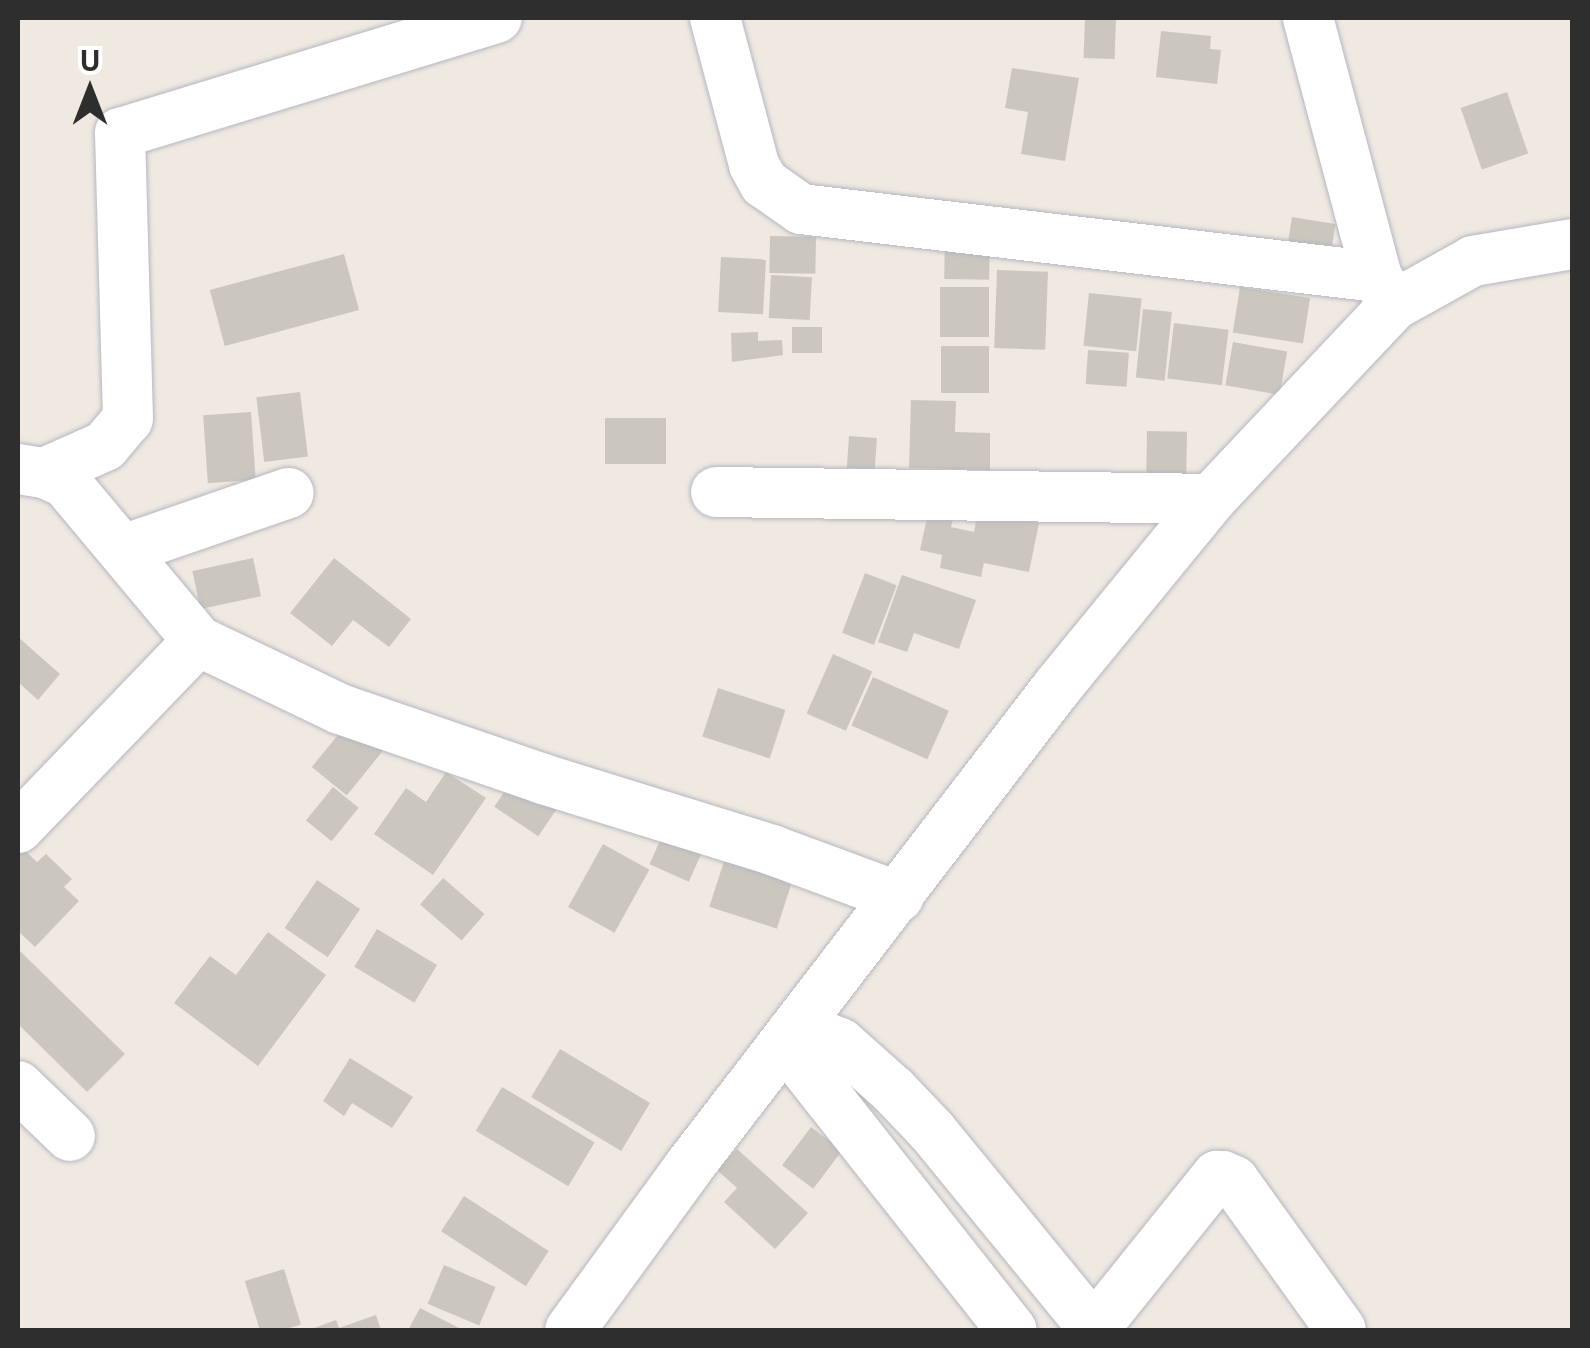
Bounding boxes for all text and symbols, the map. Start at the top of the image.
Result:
north arrow [40,40,140,140]
text: U [79,41,101,79]

